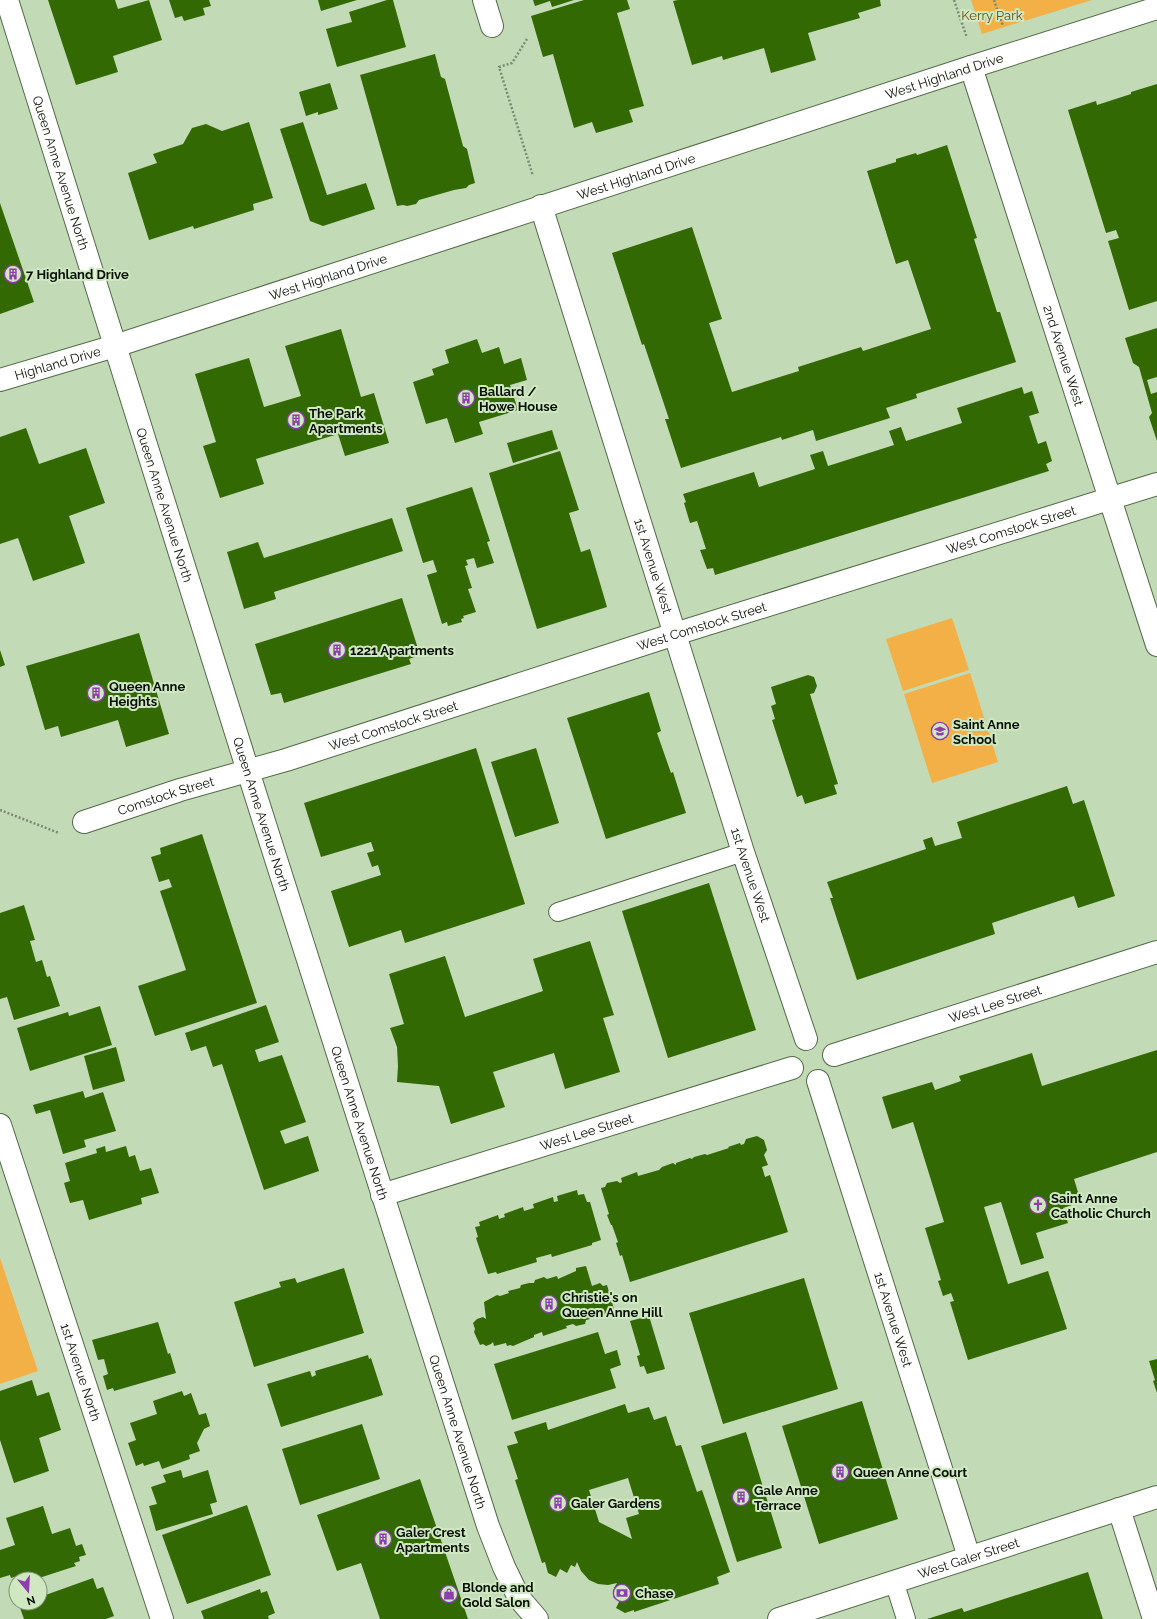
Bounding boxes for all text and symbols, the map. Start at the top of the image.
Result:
park label: Kerry Park [961,8,1023,23]
street label: West Highland Drive [883,50,1005,102]
street label: Queen Anne Avenue North [30,94,92,252]
street label: West Highland Drive [575,150,697,202]
street label: West Highland Drive [267,250,389,303]
building icon: 7 Highland Drive [3,264,23,284]
place label: 7 Highland Drive [26,267,129,282]
street label: 2nd Avenue West [1041,303,1087,408]
street label: Highland Drive [13,343,103,383]
place label: Ballard / Howe House [479,384,558,414]
building icon: Ballard / Howe House [456,388,476,408]
place label: The Park Apartments [309,406,383,436]
building icon: The Park Apartments [286,410,306,430]
street label: Queen Anne Avenue North [134,426,196,584]
street label: West Comstock Street [944,502,1078,557]
street label: 1st Avenue West [632,516,676,616]
street label: West Comstock Street [635,598,769,653]
building icon: 1221 Apartments [327,640,347,660]
place label: 1221 Apartments [350,643,454,658]
place label: Queen Anne Heights [109,679,185,709]
building icon: Queen Anne Heights [86,683,106,703]
street label: West Comstock Street [327,697,460,753]
place label: Saint Anne School [953,717,1020,747]
school or university icon: Saint Anne School [930,721,950,741]
street label: Queen Anne Avenue North [230,735,293,893]
street label: Comstock Street [116,773,216,818]
street label: 1st Avenue West [728,826,774,925]
street label: West Lee Street [947,982,1044,1025]
street label: Queen Anne Avenue North [328,1044,391,1202]
street label: West Lee Street [538,1110,635,1153]
place label: Saint Anne Catholic Church [1051,1191,1151,1221]
church icon: Saint Anne Catholic Church [1028,1195,1048,1215]
street label: 1st Avenue West [872,1270,916,1369]
place label: Christie's on Queen Anne Hill [562,1290,663,1320]
building icon: Christie's on Queen Anne Hill [539,1294,559,1314]
street label: 1st Avenue North [58,1321,104,1423]
street label: Queen Anne Avenue North [426,1353,490,1511]
building icon: Queen Anne Court [830,1462,850,1482]
place label: Queen Anne Court [853,1465,967,1480]
place label: Gale Anne Terrace [754,1483,818,1513]
building icon: Gale Anne Terrace [731,1487,751,1507]
building icon: Galer Gardens [548,1493,568,1513]
place label: Galer Gardens [571,1496,661,1511]
place label: Galer Crest Apartments [396,1525,470,1555]
building icon: Galer Crest Apartments [373,1529,393,1549]
street label: West Galer Street [916,1534,1022,1581]
north arrow [8,1571,48,1611]
place label: Blonde and Gold Salon [462,1580,534,1610]
bank icon: Chase [612,1583,632,1603]
shop icon: Blonde and Gold Salon [439,1584,459,1604]
place label: Chase [635,1586,674,1601]
text: N [25,1593,37,1608]

